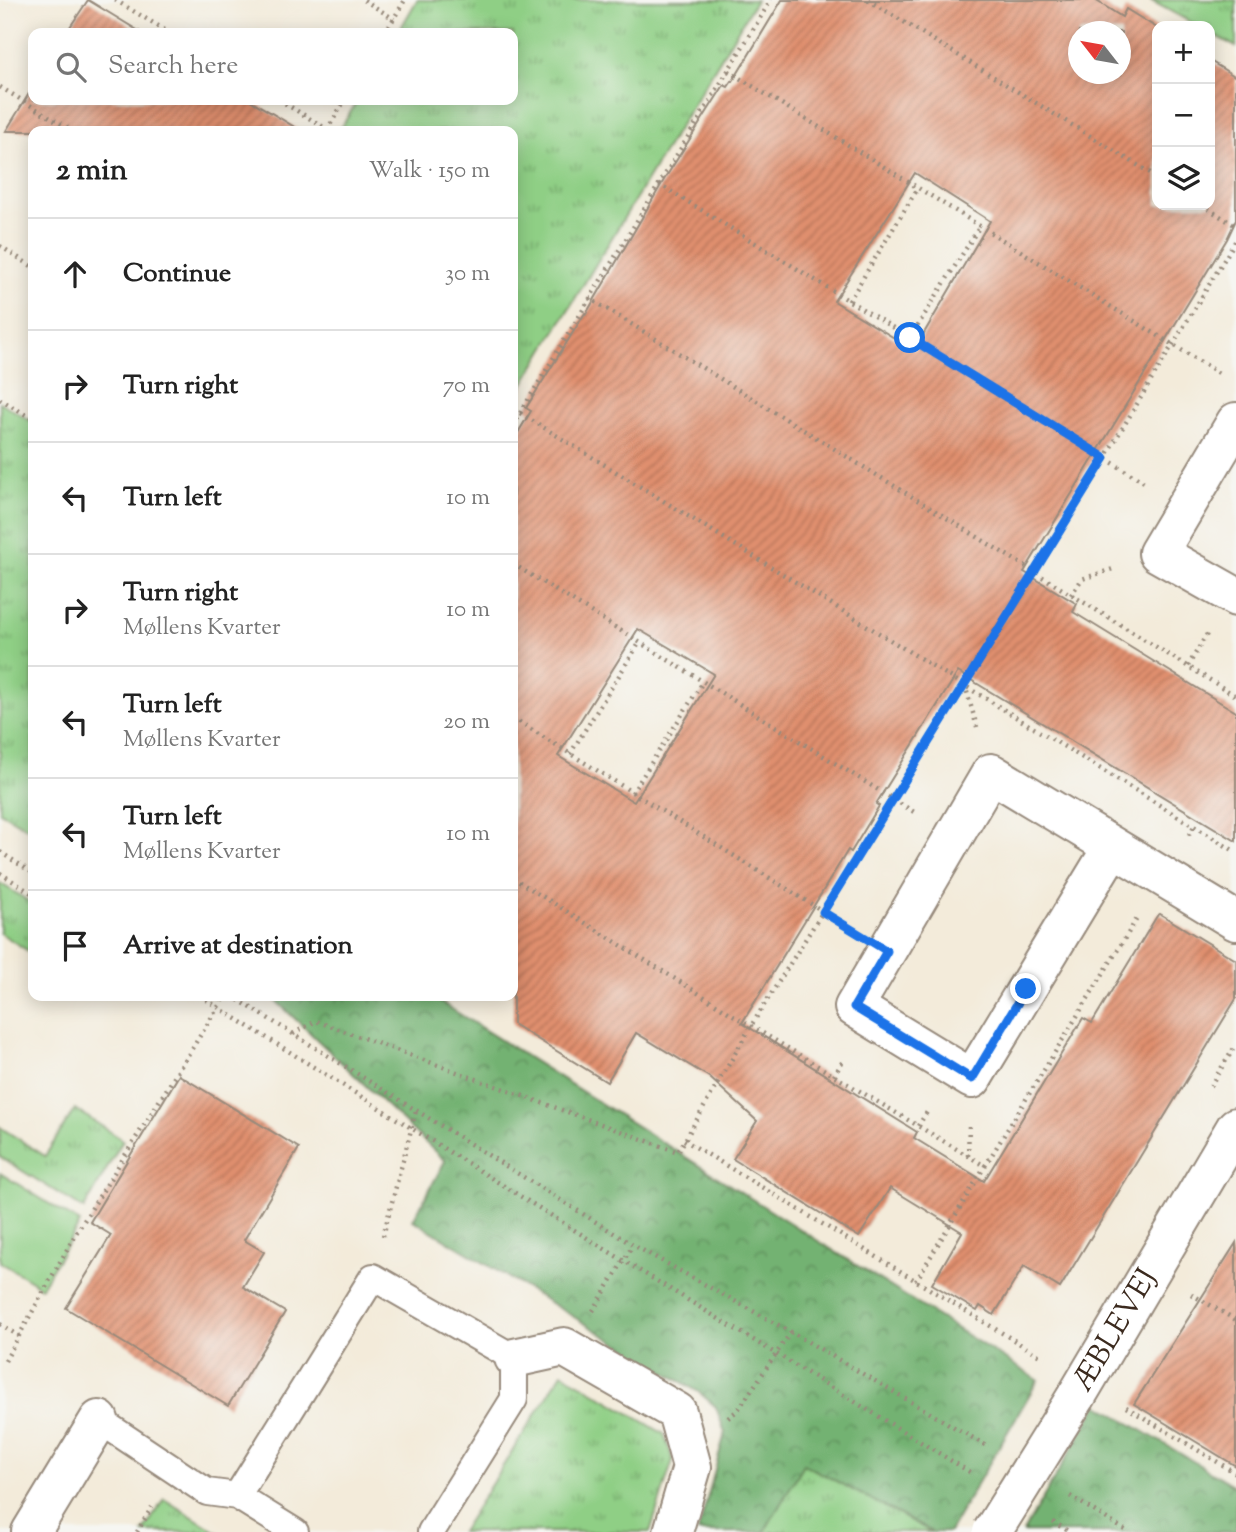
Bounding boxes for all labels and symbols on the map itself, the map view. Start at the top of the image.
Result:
north arrow [1068,21,1131,84]
route start [894,322,925,353]
route end [1010,973,1041,1004]
street label: ÆBLEVEJ [1062,1261,1169,1400]

